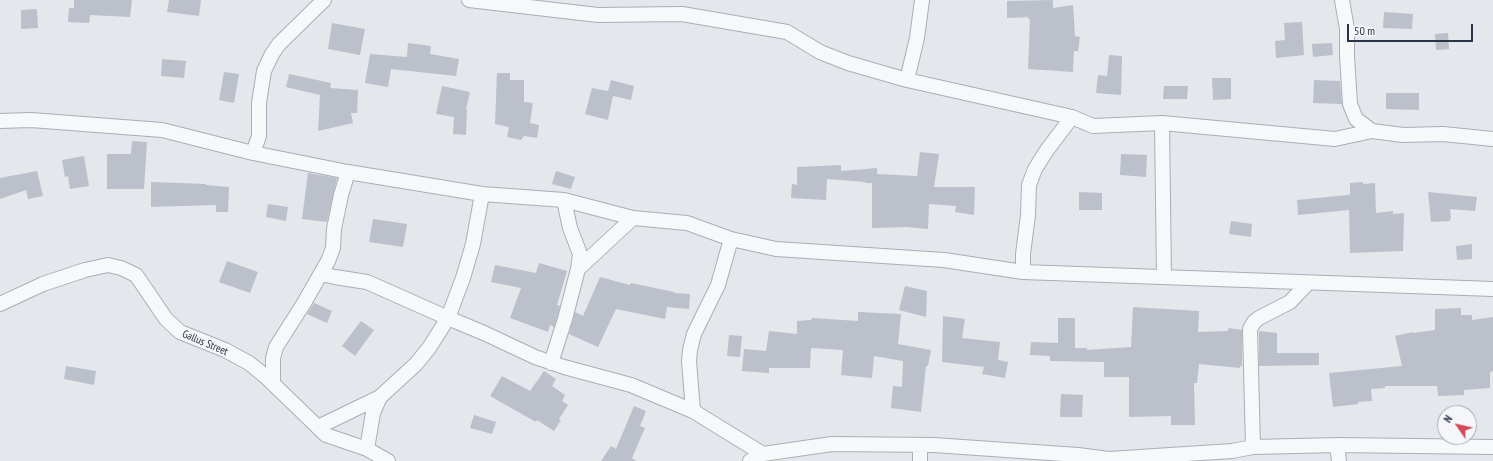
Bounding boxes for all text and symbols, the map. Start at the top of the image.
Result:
scale bar [1349,16,1475,42]
text: 50 m [1354,23,1375,38]
street label: Gallus Street [180,327,230,359]
north arrow [1437,405,1477,445]
text: N [1440,412,1455,425]

